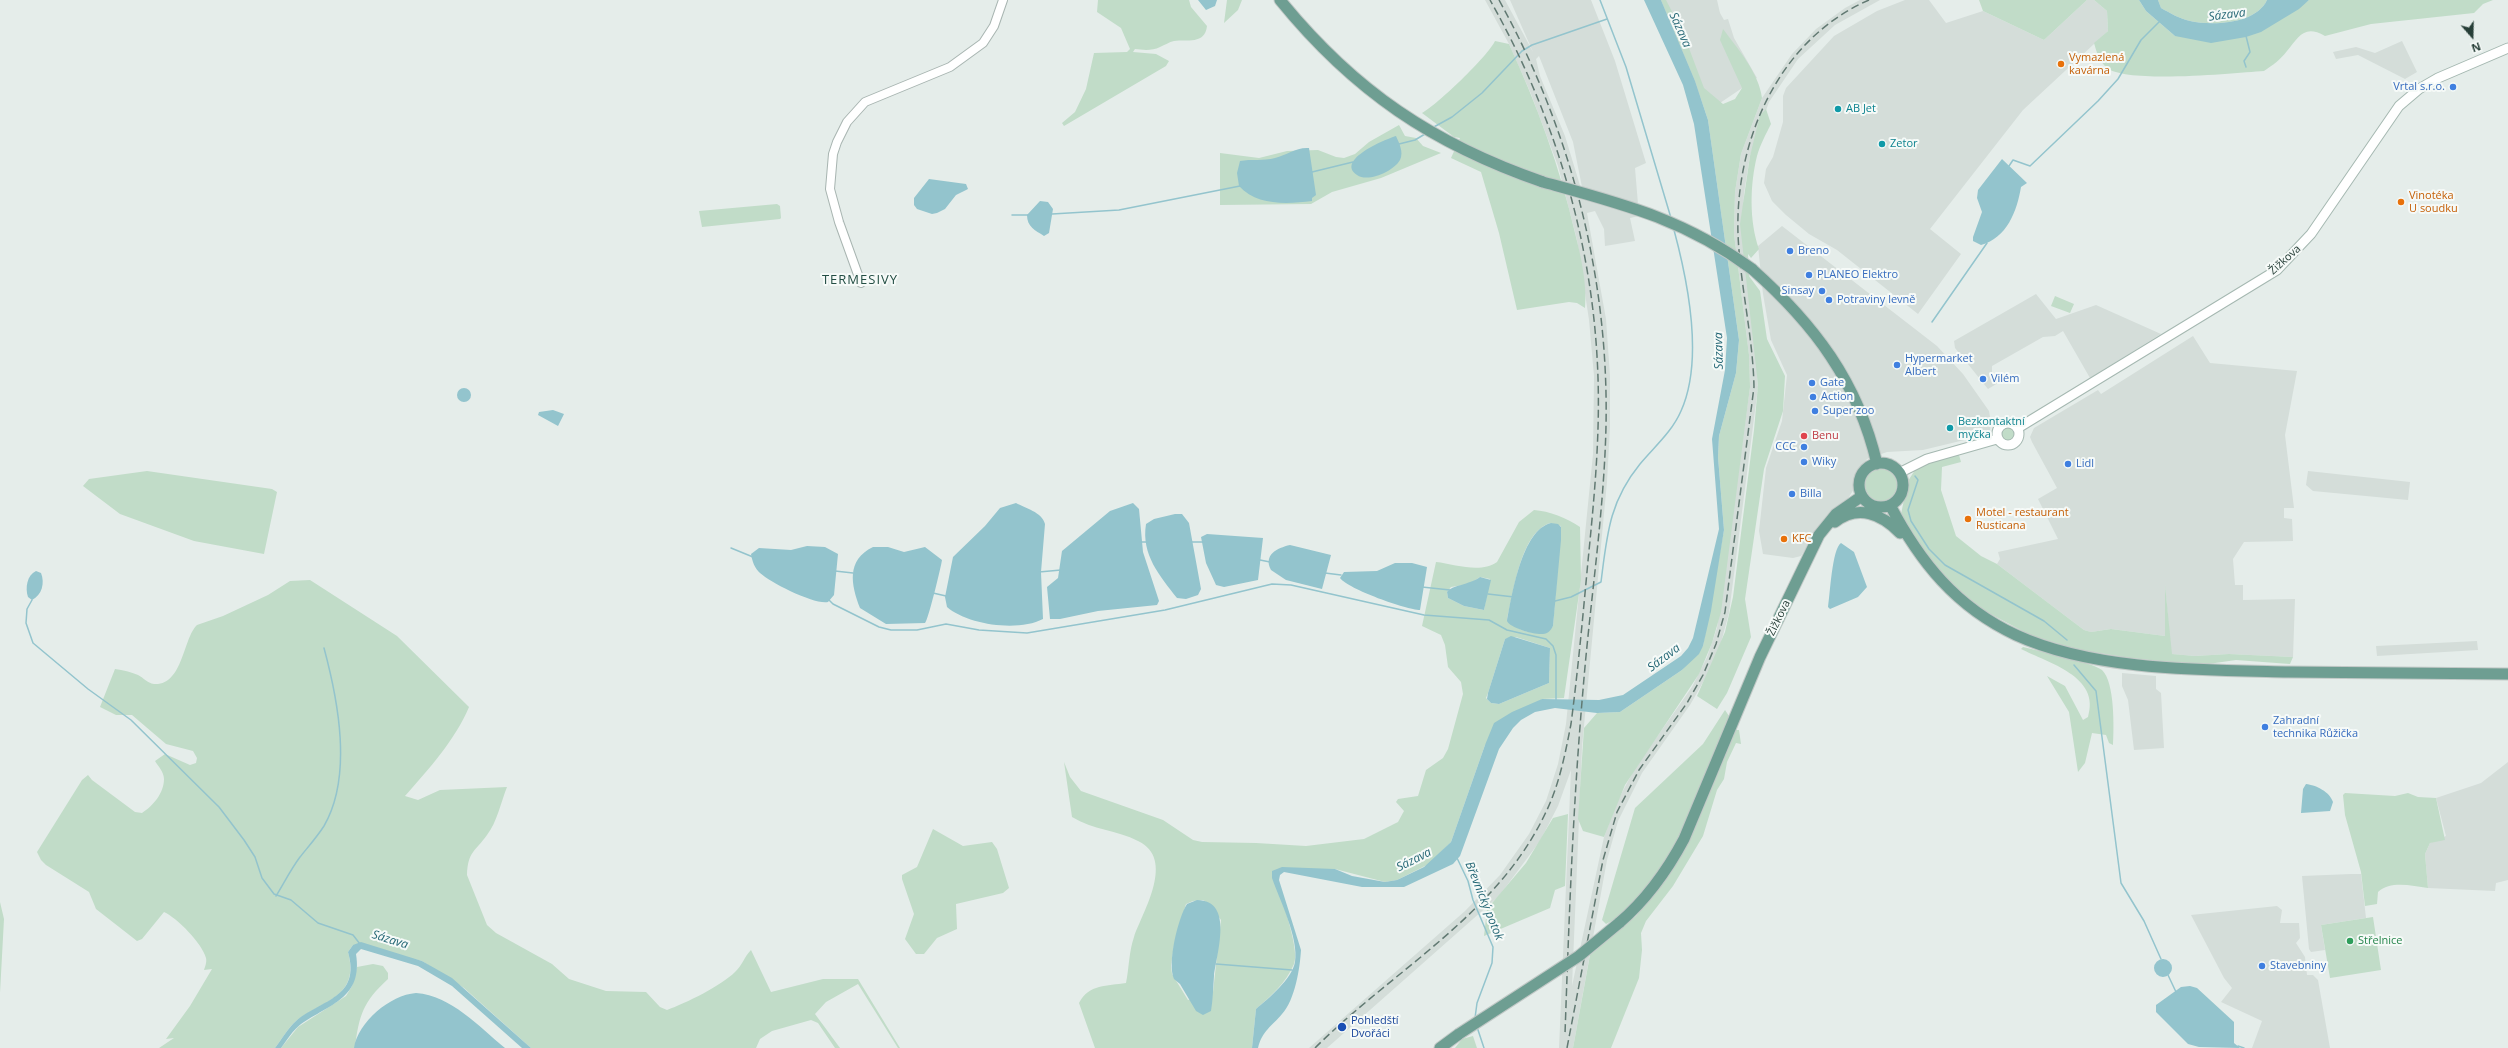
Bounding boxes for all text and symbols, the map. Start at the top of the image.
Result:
water label: Sázava [2208,6,2246,24]
water label: Sázava [1666,10,1694,50]
north arrow [2452,16,2492,56]
text: N [2470,39,2483,56]
place label: Vymazlená kavárna [2069,51,2124,77]
marker: Vymazlená kavárna [2056,59,2066,69]
place label: Vrtal s.r.o. [2393,80,2445,94]
marker: Vrtal s.r.o. [2448,82,2458,92]
place label: AB Jet [1846,102,1876,116]
marker: AB Jet [1833,104,1843,114]
place label: Zetor [1890,137,1918,151]
marker: Zetor [1877,139,1887,149]
place label: Vinotéka U soudku [2409,189,2458,215]
marker: Vinotéka U soudku [2396,197,2406,207]
street label: Žižkova [2266,242,2304,278]
place label: Breno [1798,244,1829,258]
marker: Breno [1785,246,1795,256]
place label: PLANEO Elektro [1817,268,1898,282]
marker: PLANEO Elektro [1804,270,1814,280]
district label: TERMESIVY [822,272,898,288]
place label: Sinsay [1782,284,1814,298]
marker: Sinsay [1817,286,1827,296]
place label: Potraviny levně [1837,293,1916,307]
marker: Potraviny levně [1824,295,1834,305]
water label: Sázava [1711,332,1727,370]
place label: Hypermarket Albert [1905,352,1973,378]
marker: Hypermarket Albert [1892,360,1902,370]
place label: Vilém [1991,372,2019,386]
marker: Vilém [1978,374,1988,384]
place label: Gate [1820,376,1844,390]
marker: Gate [1807,378,1817,388]
place label: Action [1821,390,1853,404]
marker: Action [1808,392,1818,402]
place label: Super zoo [1823,404,1874,418]
marker: Super zoo [1810,406,1820,416]
place label: Bezkontaktní myčka [1958,415,2025,441]
marker: Bezkontaktní myčka [1945,423,1955,433]
place label: Benu [1812,429,1839,443]
marker: Benu [1799,431,1809,441]
place label: CCC [1775,440,1796,454]
marker: CCC [1799,442,1809,452]
place label: Wiky [1812,455,1836,469]
marker: Wiky [1799,457,1809,467]
place label: Lidl [2076,457,2094,471]
marker: Lidl [2063,459,2073,469]
place label: Billa [1800,487,1822,501]
marker: Billa [1787,489,1797,499]
place label: Motel - restaurant Rusticana [1976,506,2069,532]
marker: Motel - restaurant Rusticana [1963,514,1973,524]
place label: KFC [1792,532,1811,546]
marker: KFC [1779,534,1789,544]
street label: Žižkova [1765,598,1793,638]
water label: Sázava [1645,641,1683,675]
place label: Zahradní technika Růžička [2273,714,2358,740]
marker: Zahradní technika Růžička [2260,722,2270,732]
water label: Sázava [1394,845,1434,875]
water label: Břevnický potok [1462,860,1506,942]
water label: Sázava [370,928,410,952]
place label: Střelnice [2358,934,2402,948]
marker: Střelnice [2345,936,2355,946]
place label: Stavebniny [2270,959,2326,973]
marker: Stavebniny [2257,961,2267,971]
place label: Pohledští Dvořáci [1351,1014,1399,1040]
marker: Pohledští Dvořáci [1336,1021,1348,1033]

